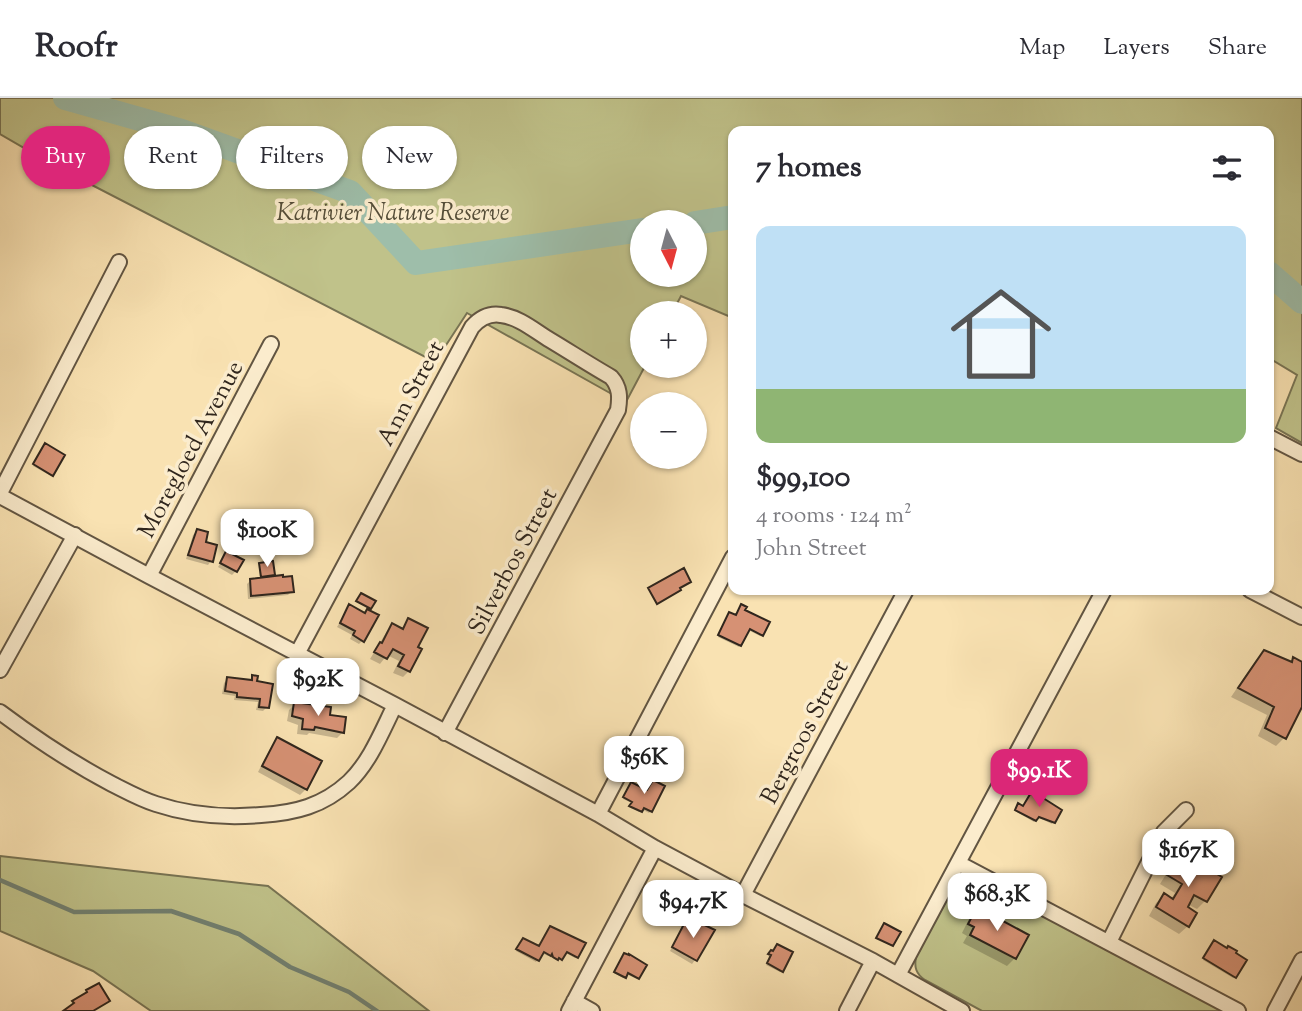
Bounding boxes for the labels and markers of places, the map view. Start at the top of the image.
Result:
pin: $100K [218,510,316,569]
pin: $92K [277,658,359,718]
pin: $56K [603,736,685,796]
pin: $99.1K [982,750,1096,809]
pin: $167K [1139,830,1237,889]
pin: $68.3K [940,874,1054,933]
pin: $94.7K [636,880,750,940]

